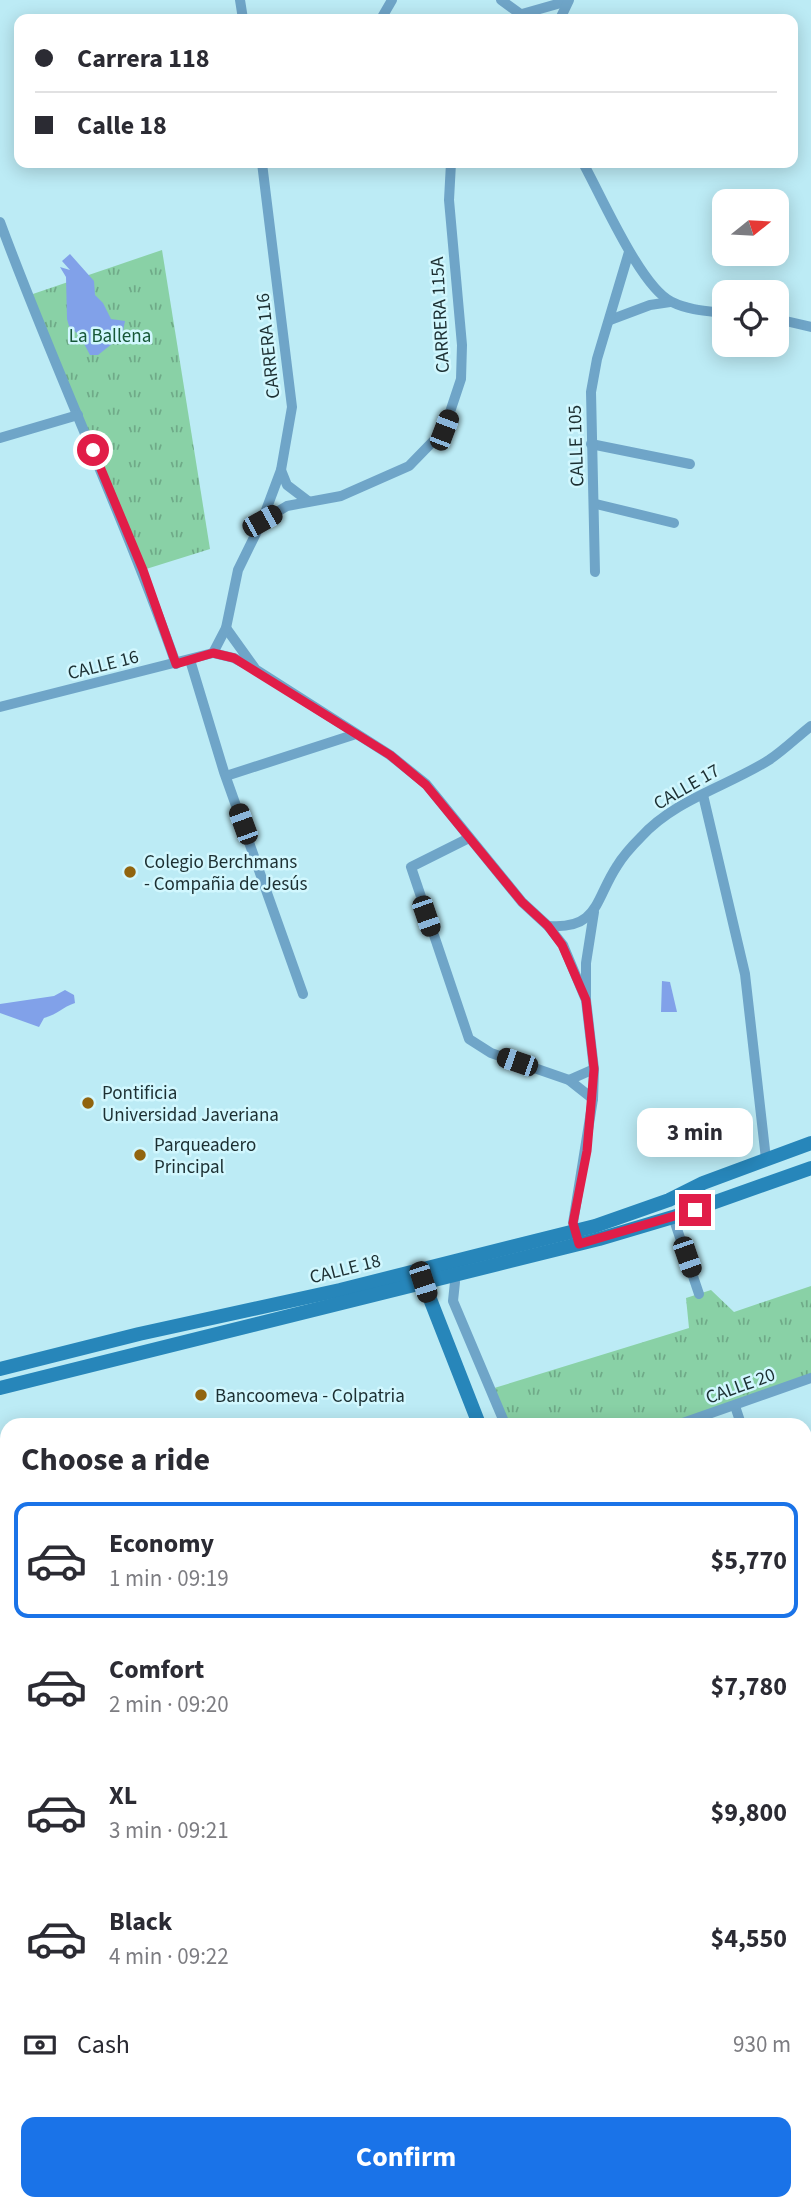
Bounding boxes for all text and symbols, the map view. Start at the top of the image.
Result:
text: Carrera 118 [77,40,209,77]
text: Calle 18 [77,107,167,144]
north arrow [712,189,789,266]
map controls [712,189,789,357]
street label: CARRERA 115A [424,255,457,374]
button: locate [712,280,789,357]
street label: CARRERA 116 [250,292,287,400]
park label: La Ballena [69,323,151,350]
street label: CALLE 105 [562,405,591,487]
car [427,407,462,453]
route start [77,434,109,466]
car [239,502,286,540]
street label: CALLE 16 [65,644,142,687]
street label: CALLE 17 [649,758,725,817]
car [226,801,261,847]
place label: Colegio Berchmans - Compañia de Jesús [144,849,308,898]
marker: Colegio Berchmans - Compañia de Jesús [122,864,138,880]
car [410,893,443,939]
car [494,1045,541,1079]
place label: Pontificia Universidad Javeriana [102,1080,279,1129]
marker: Pontificia Universidad Javeriana [80,1095,96,1111]
callout: 3 min [637,1108,753,1158]
text: 3 min [667,1116,723,1149]
place label: Parqueadero Principal [154,1132,256,1181]
marker: Parqueadero Principal [132,1147,148,1163]
route end [679,1194,711,1226]
car [671,1234,704,1280]
street label: CALLE 18 [307,1248,384,1291]
car [407,1259,440,1305]
street label: CALLE 20 [702,1361,779,1411]
place label: Bancoomeva - Colpatria [215,1383,405,1410]
marker: Bancoomeva - Colpatria [193,1387,209,1403]
text: Choose a ride [21,1437,210,1483]
text: Economy [109,1525,214,1562]
icon: car [25,1529,88,1592]
text: $5,770 [711,1542,787,1579]
text: 1 min · 09:19 [109,1562,229,1595]
text: Comfort [109,1651,204,1688]
icon: car [25,1655,88,1718]
text: $7,780 [711,1668,787,1705]
text: 2 min · 09:20 [109,1688,229,1721]
text: XL [109,1777,137,1814]
icon: car [25,1781,88,1844]
text: $9,800 [711,1794,787,1831]
text: 3 min · 09:21 [109,1814,229,1847]
text: Black [109,1903,172,1940]
icon: car [25,1907,88,1970]
text: $4,550 [711,1920,787,1957]
text: 4 min · 09:22 [109,1940,229,1973]
icon: cash [21,2026,59,2064]
text: Cash [77,2026,130,2063]
text: 930 m [733,2028,791,2061]
button: Confirm [21,2117,791,2197]

